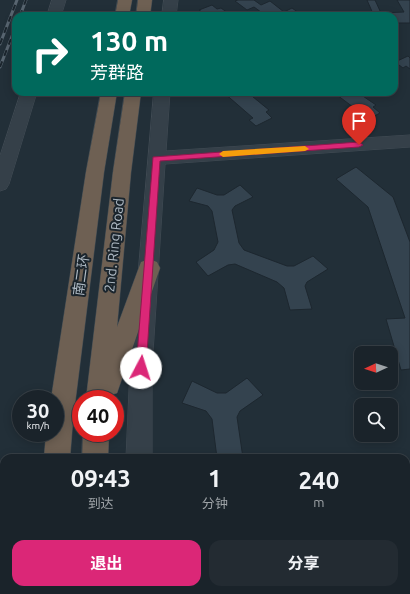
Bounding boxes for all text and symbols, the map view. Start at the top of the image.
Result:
text: 130 m [90,25,168,56]
icon: right [24,28,76,80]
text: 芳群路 [90,62,144,82]
pin [342,104,376,145]
icon: arrive [348,110,370,132]
street label: 2nd. Ring Road [101,197,127,293]
street label: 南二环 [70,253,92,297]
north arrow [354,346,398,390]
map controls [354,346,398,442]
position arrow [120,347,162,389]
speed limit sign: 40 [72,390,124,442]
button: search [354,398,398,442]
text: 30 [27,399,49,422]
text: km/h [26,420,50,431]
text: 09:43 [71,465,131,492]
text: 1 [208,465,222,492]
text: 240 [299,467,339,494]
text: m [313,495,324,509]
text: 到达 [88,496,114,510]
text: 分钟 [202,496,228,510]
button: 退出 [12,540,201,586]
button: 分享 [209,540,398,586]

